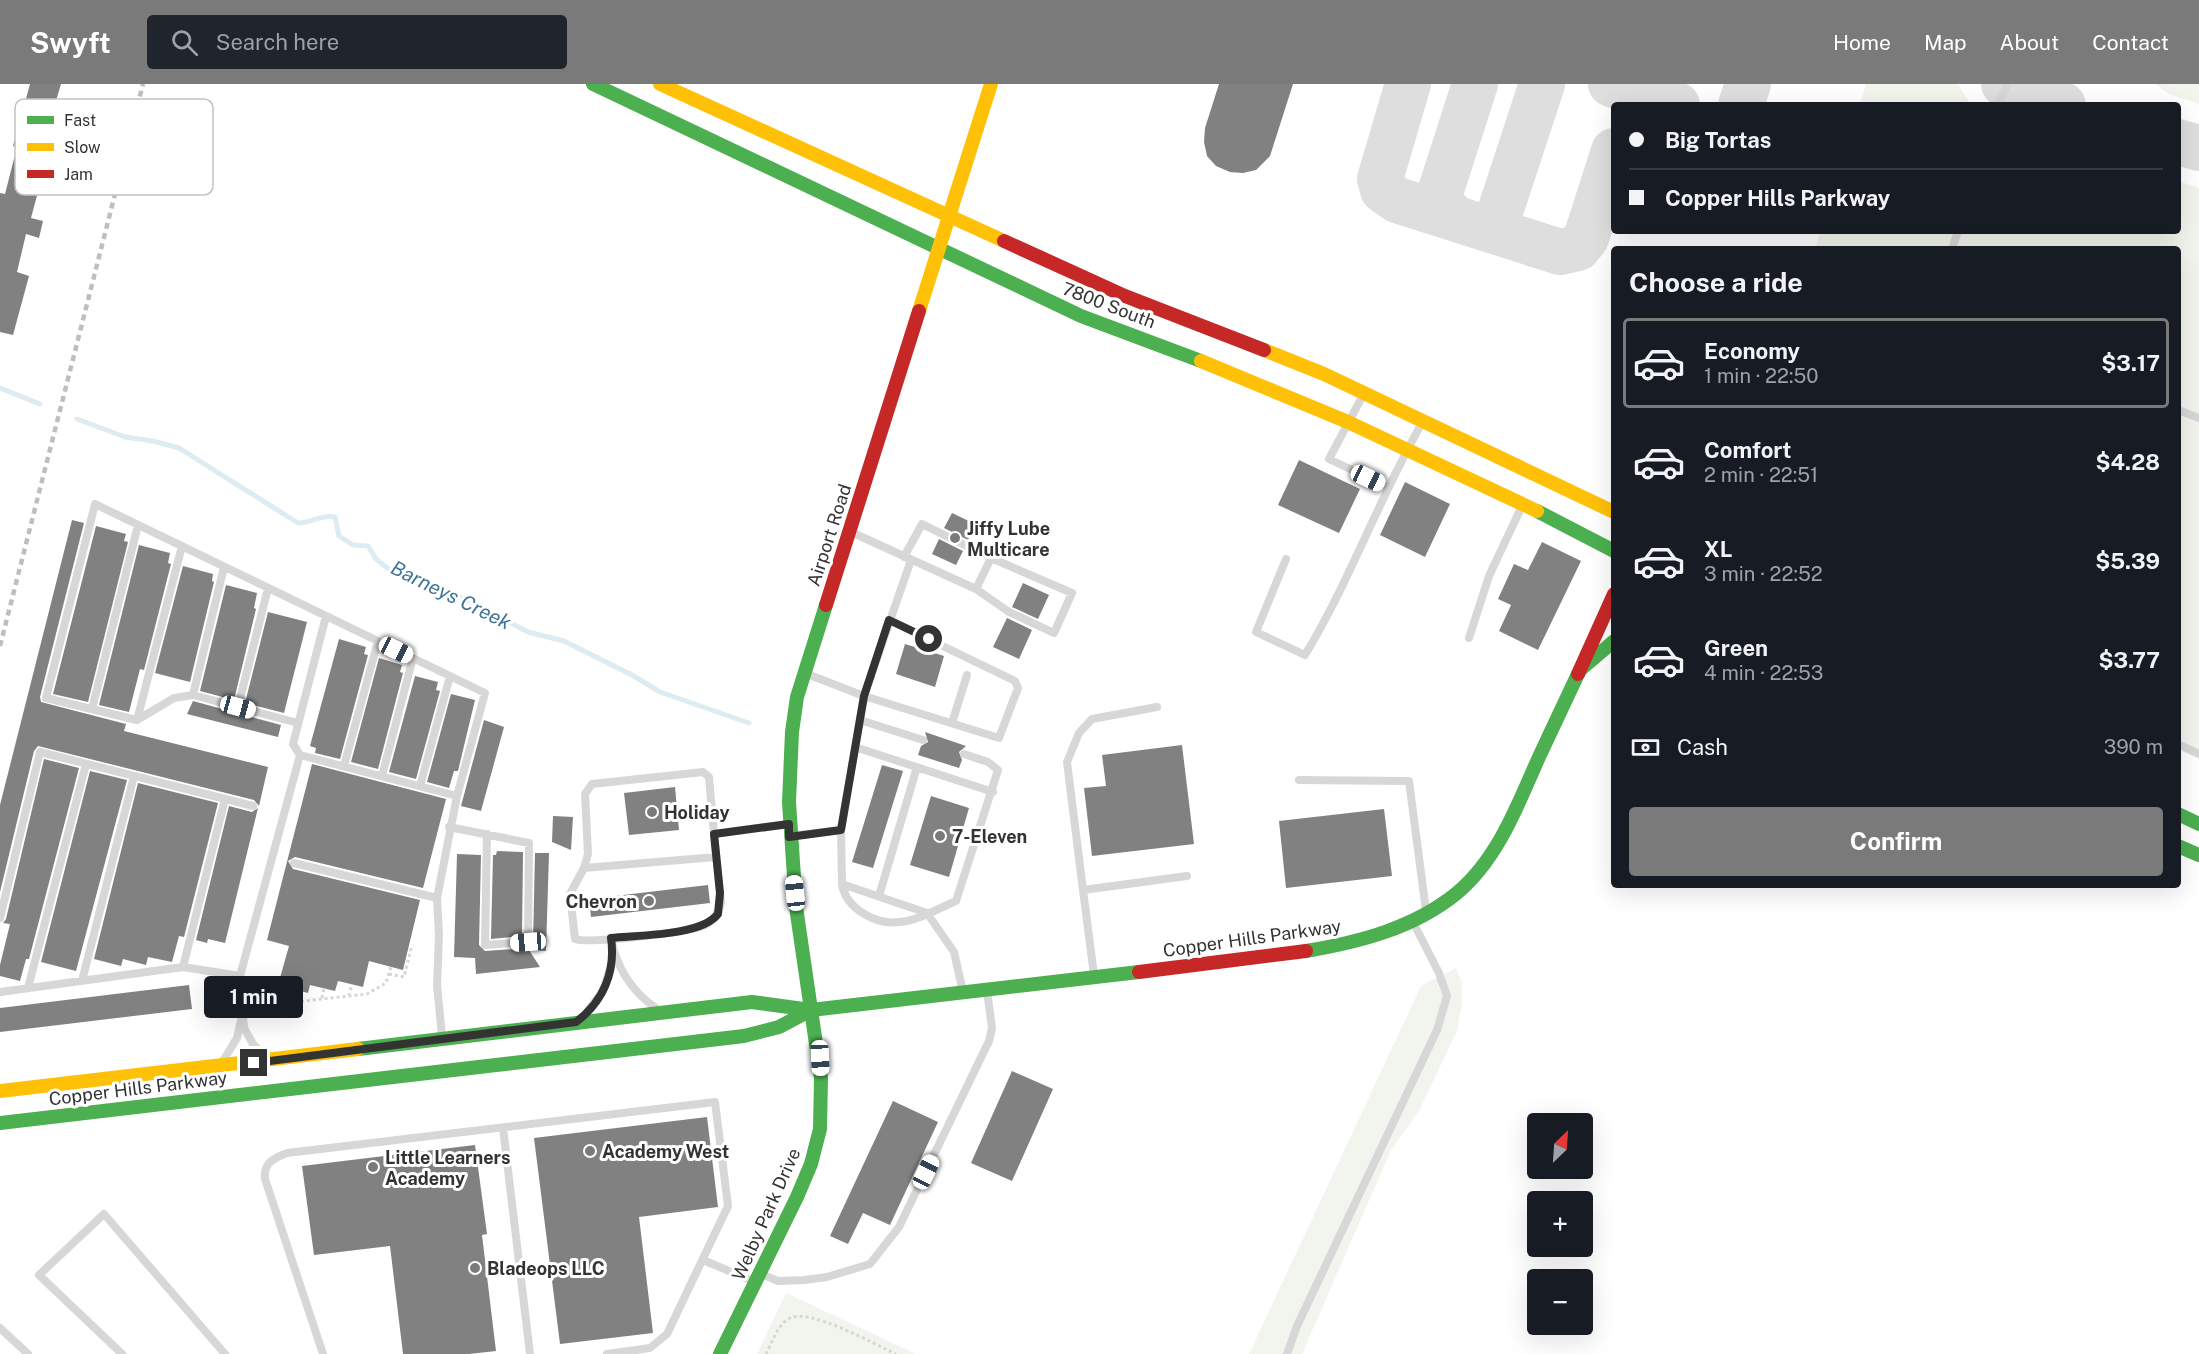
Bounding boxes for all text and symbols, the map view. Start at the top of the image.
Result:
search box [147,15,567,69]
text: Swyft [30,26,111,59]
icon: search [168,26,201,59]
text: Search here [216,29,339,55]
text: Home [1833,30,1891,55]
text: Map [1924,30,1967,55]
text: About [2000,30,2059,55]
text: Contact [2092,30,2169,55]
legend [15,99,213,195]
text: Fast [64,111,96,130]
text: Big Tortas [1665,127,1771,153]
text: Slow [64,138,101,157]
text: Jam [64,165,93,184]
text: Copper Hills Parkway [1665,185,1890,211]
text: Choose a ride [1629,266,1803,298]
street label: 7800 South [1059,278,1159,332]
icon: car [1632,336,1686,390]
text: Economy [1704,338,1800,364]
text: $3.17 [2101,350,2160,376]
text: 1 min · 22:50 [1704,364,1819,388]
icon: car [1632,435,1686,489]
text: Comfort [1704,437,1791,463]
text: $4.28 [2095,449,2160,475]
car [1348,462,1388,494]
text: 2 min · 22:51 [1704,463,1818,487]
street label: Airport Road [803,481,855,589]
place label: Jiffy Lube Multicare [967,518,1050,560]
marker: Jiffy Lube Multicare [948,531,962,545]
icon: car [1632,534,1686,588]
text: XL [1704,536,1732,562]
text: $5.39 [2095,548,2160,574]
water label: Barneys Creek [387,556,515,635]
text: 3 min · 22:52 [1704,562,1823,586]
route start [915,625,942,652]
icon: car [1632,633,1686,687]
car [376,634,416,666]
text: Green [1704,635,1768,661]
text: $3.77 [2099,647,2160,673]
text: 4 min · 22:53 [1704,661,1823,685]
car [218,694,258,720]
icon: cash [1629,731,1662,764]
text: Cash [1677,734,1728,760]
text: 390 m [2104,735,2163,759]
place label: Holiday [664,802,730,823]
marker: Holiday [645,805,659,819]
button: Confirm [1629,807,2163,876]
place label: 7-Eleven [952,826,1027,847]
marker: 7-Eleven [933,829,947,843]
car [784,874,806,912]
place label: Chevron [566,891,637,912]
marker: Chevron [642,894,656,908]
street label: Copper Hills Parkway [1162,915,1343,961]
car [509,932,547,952]
callout: 1 min [204,976,304,1018]
text: 1 min [229,985,278,1009]
car [810,1040,830,1076]
route end [240,1049,267,1076]
street label: Copper Hills Parkway [48,1067,229,1109]
north arrow [1527,1113,1593,1179]
map controls [1527,1113,1593,1335]
place label: Academy West [602,1141,729,1162]
marker: Academy West [583,1144,597,1158]
street label: Welby Park Drive [727,1145,805,1283]
place label: Little Learners Academy [385,1147,510,1189]
car [910,1152,942,1192]
marker: Little Learners Academy [366,1160,380,1174]
button: + [1527,1191,1593,1257]
place label: Bladeops LLC [487,1258,605,1279]
marker: Bladeops LLC [468,1261,482,1275]
button: − [1527,1269,1593,1335]

